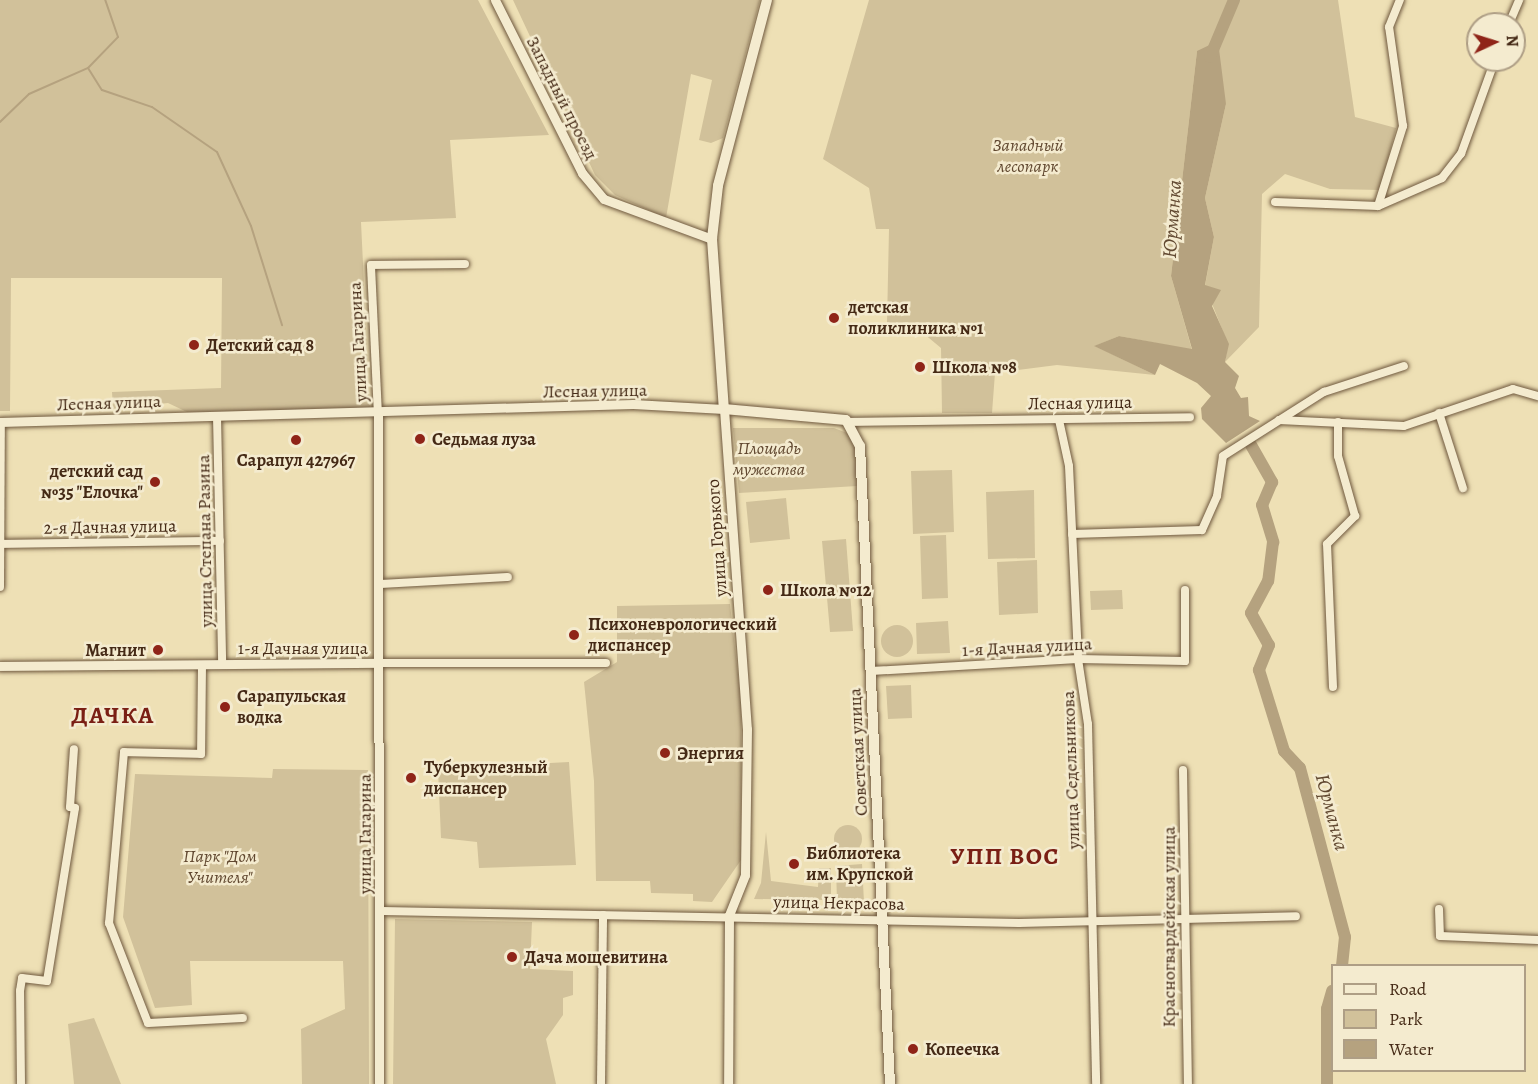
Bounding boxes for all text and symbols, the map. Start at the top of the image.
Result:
north arrow [1466,12,1526,72]
street label: Западный проезд [522,33,602,163]
text: N [1501,34,1523,47]
park label: Западный лесопарк [992,135,1064,178]
water label: Юрманка [1157,179,1187,259]
street label: улица Гагарина [344,281,372,403]
place label: детская поликлиника №1 [848,297,983,340]
marker: детская поликлиника №1 [825,309,843,327]
place label: Детский сад 8 [206,334,314,356]
marker: Детский сад 8 [187,338,201,352]
place label: Школа №8 [932,356,1017,378]
marker: Школа №8 [913,360,927,374]
street label: Лесная улица [543,379,647,403]
street label: Лесная улица [56,390,162,416]
street label: Лесная улица [1028,391,1132,415]
place label: Седьмая луза [432,428,536,450]
marker: Седьмая луза [413,432,427,446]
marker: Сарапул 427967 [289,433,303,447]
park label: Площадь мужества [733,438,805,480]
place label: Сарапул 427967 [237,449,355,471]
street label: улица Степана Разина [193,454,217,628]
place label: детский сад №35 "Елочка" [40,461,143,504]
marker: детский сад №35 "Елочка" [148,475,162,489]
street label: улица Горького [702,478,732,598]
street label: 2-я Дачная улица [43,515,177,539]
place label: Школа №12 [780,579,871,601]
marker: Школа №12 [761,583,775,597]
place label: Психоневрологический диспансер [588,614,777,656]
marker: Психоневрологический диспансер [565,626,583,644]
street label: 1-я Дачная улица [961,633,1093,661]
street label: 1-я Дачная улица [238,637,368,659]
place label: Магнит [85,639,146,661]
marker: Магнит [151,643,165,657]
place label: Сарапульская водка [237,686,346,728]
street label: Советская улица [844,687,872,817]
street label: улица Седельникова [1057,690,1085,850]
marker: Сарапульская водка [218,700,232,714]
district label: ДАЧКА [71,702,155,730]
place label: Энергия [677,742,744,764]
marker: Энергия [658,746,672,760]
place label: Туберкулезный диспансер [424,757,548,800]
marker: Туберкулезный диспансер [402,769,420,787]
water label: Юрманка [1310,771,1354,853]
street label: улица Гагарина [354,774,376,894]
street label: Красногвардейская улица [1158,827,1180,1027]
place label: Библиотека им. Крупской [806,843,914,886]
district label: УПП ВОС [950,843,1060,871]
park label: Парк "Дом Учителя" [183,846,257,888]
marker: Библиотека им. Крупской [787,857,801,871]
street label: улица Некрасова [773,891,905,915]
place label: Дача мощевитина [524,946,668,968]
marker: Дача мощевитина [505,950,519,964]
legend [1331,964,1526,1072]
text: Road [1389,977,1426,1001]
text: Park [1389,1007,1423,1031]
text: Water [1389,1037,1434,1061]
place label: Копеечка [925,1038,1000,1060]
marker: Копеечка [906,1042,920,1056]

